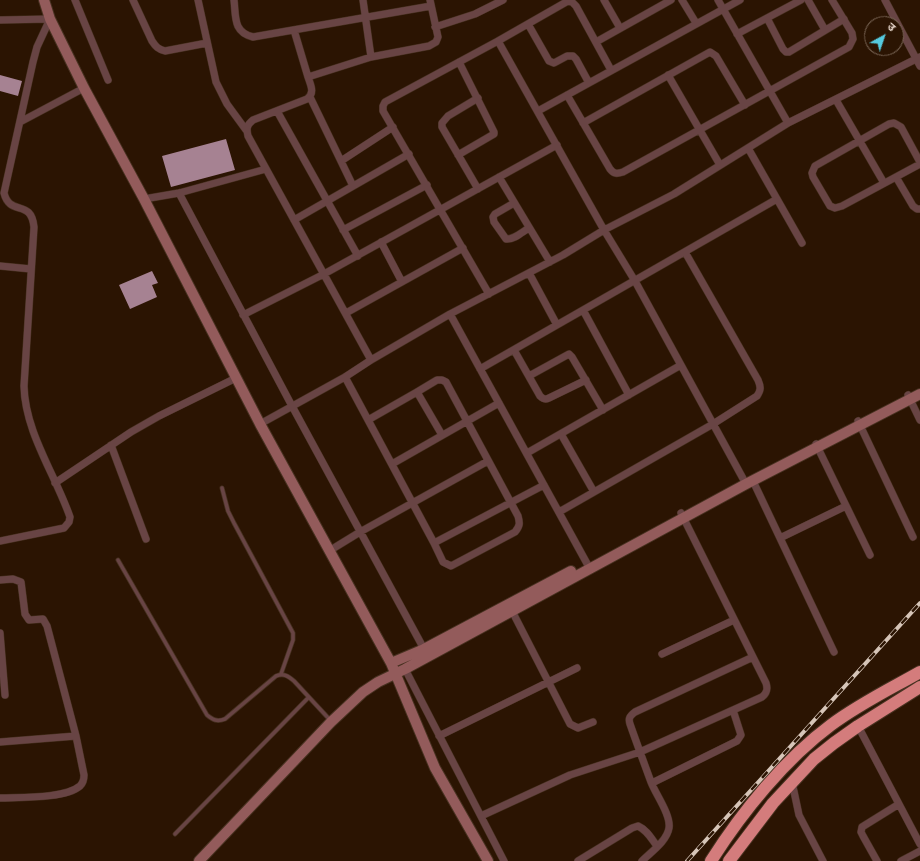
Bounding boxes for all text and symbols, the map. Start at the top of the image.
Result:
north arrow [864,16,904,56]
text: उ [885,20,898,34]

